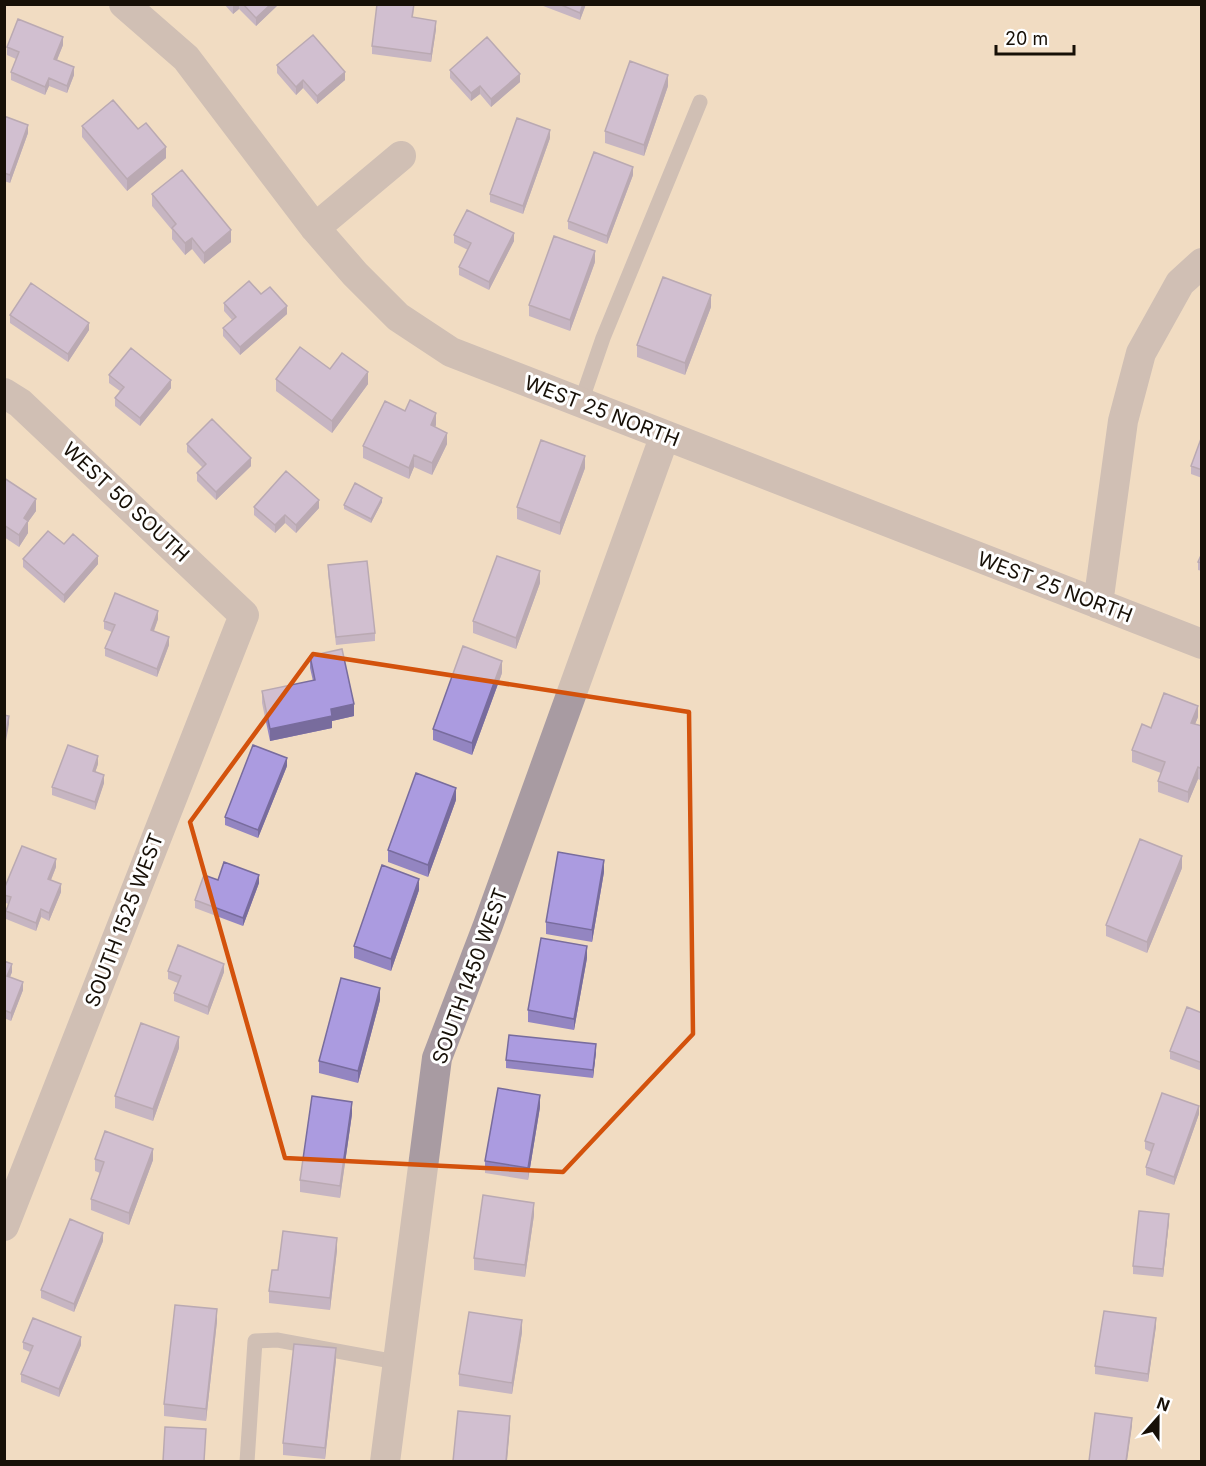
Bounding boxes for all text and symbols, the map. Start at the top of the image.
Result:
scale bar [996,18,1074,56]
text: 20 m [1005,28,1048,49]
street label: WEST 25 NORTH [521,370,683,452]
street label: WEST 50 SOUTH [58,437,194,567]
street label: WEST 25 NORTH [974,546,1136,628]
street label: SOUTH 1525 WEST [80,830,168,1010]
street label: SOUTH 1450 WEST [427,885,513,1067]
north arrow [1128,1388,1188,1448]
text: N [1154,1392,1173,1416]

